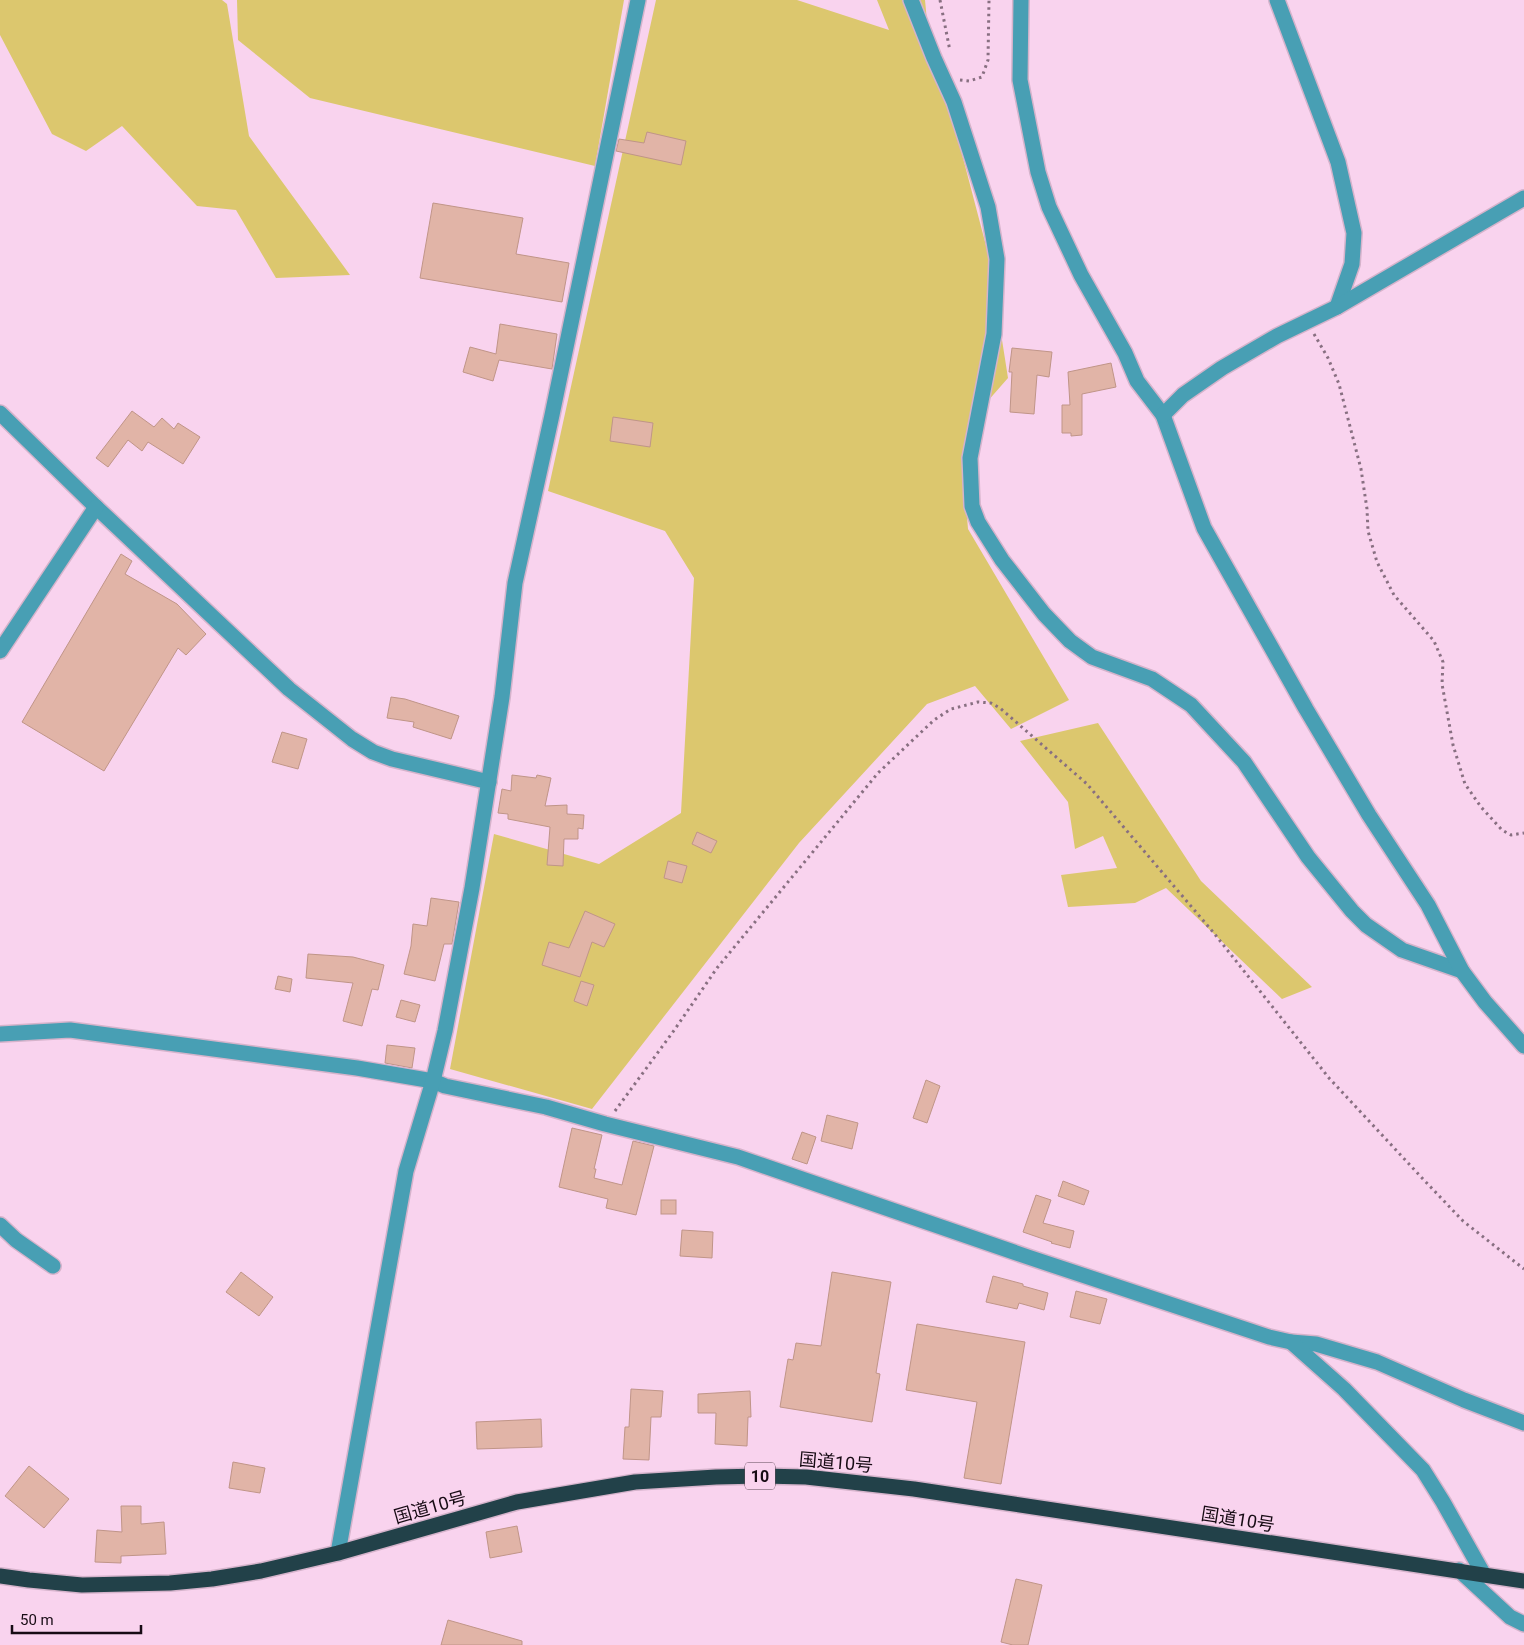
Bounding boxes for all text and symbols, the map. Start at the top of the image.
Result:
street label: 国道10号 [798,1448,874,1476]
road number: 10 [745,1462,775,1490]
street label: 国道10号 [391,1487,469,1527]
street label: 国道10号 [1200,1503,1276,1535]
scale bar [12,1602,141,1634]
text: 50 m [20,1611,54,1629]

